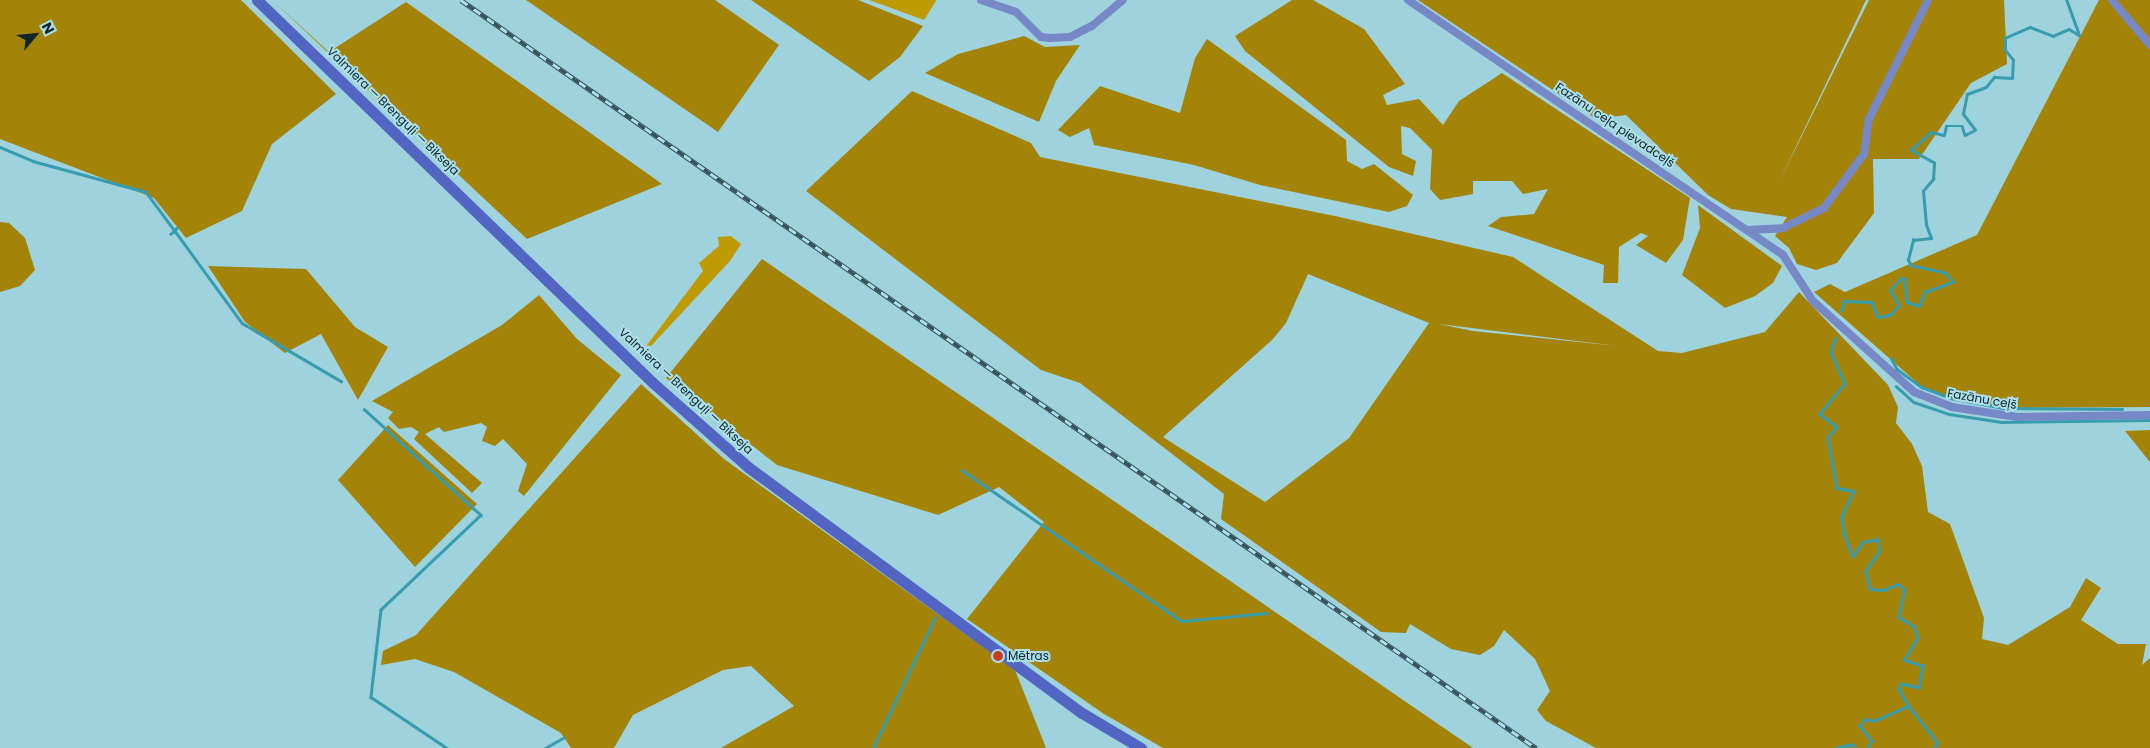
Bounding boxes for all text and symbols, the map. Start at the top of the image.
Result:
north arrow [10,10,60,60]
text: N [37,19,60,37]
street label: Valmiera — Brenguļi — Bikseja [324,44,462,178]
street label: Fazānu ceļa pievadceļš [1553,80,1677,170]
street label: Valmiera — Brenguļi — Bikseja [616,325,756,457]
street label: Fazānu ceļš [1946,386,2018,412]
place label: Mētras [1008,649,1049,663]
marker: Mētras [992,650,1004,662]

